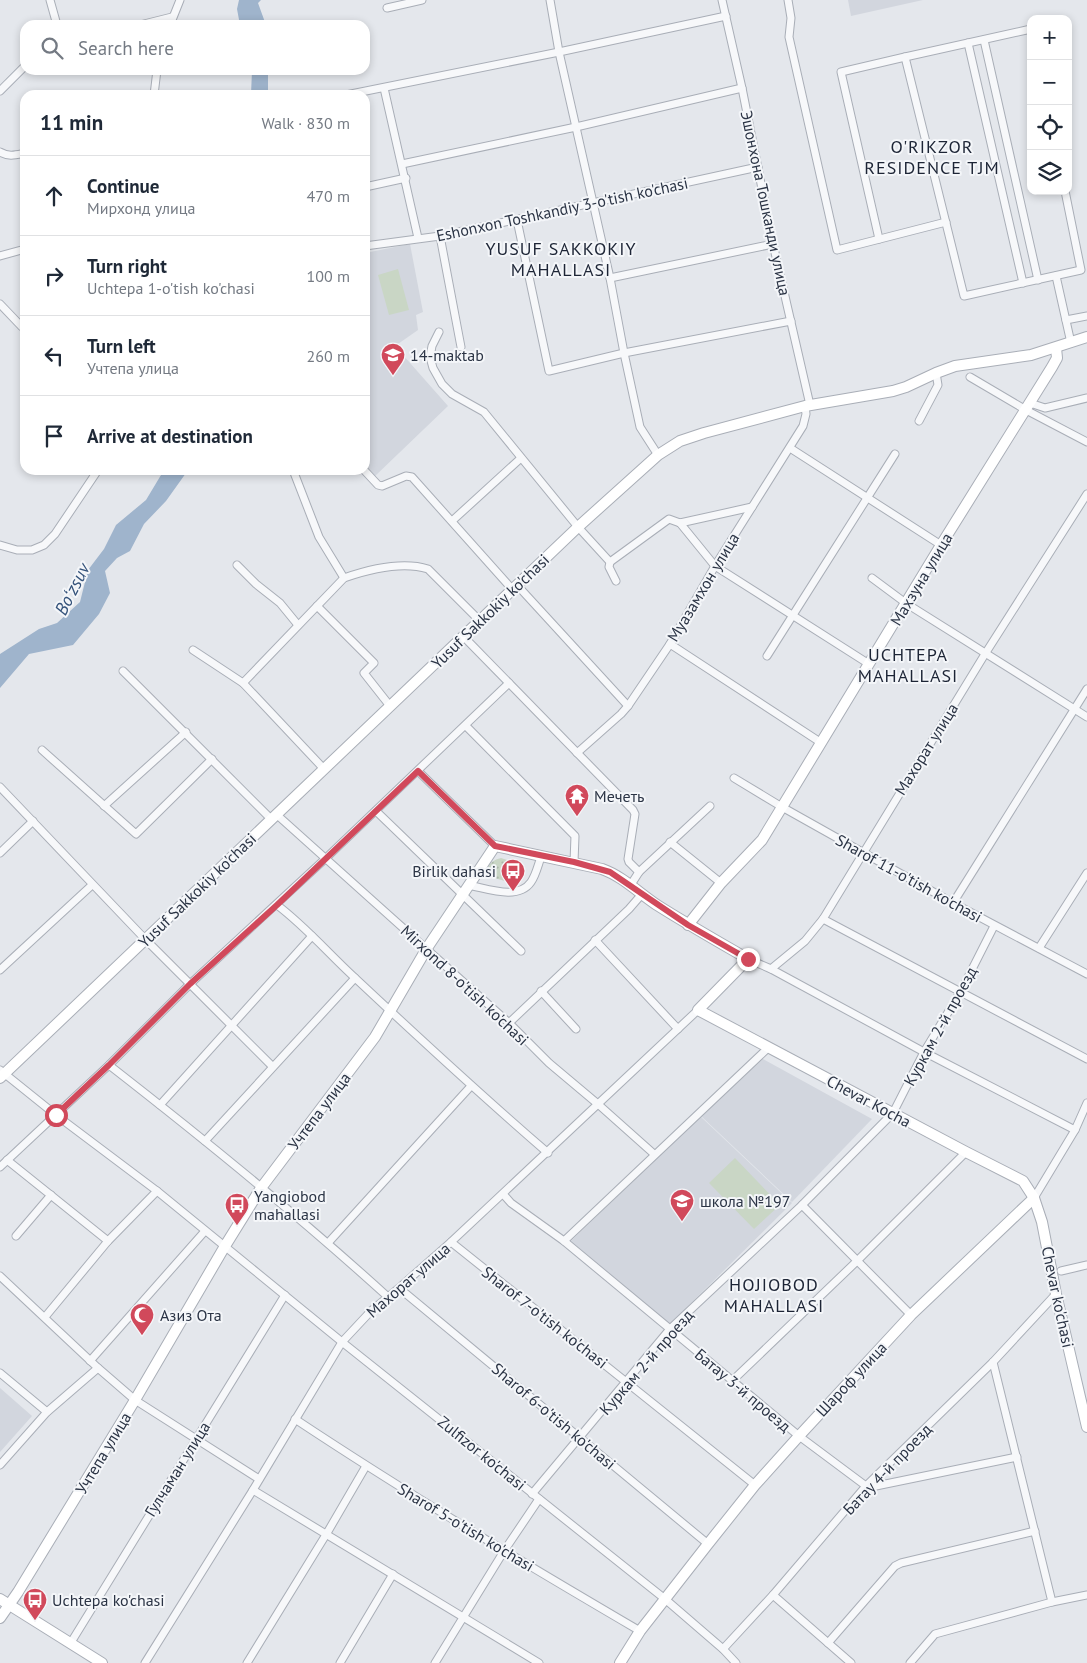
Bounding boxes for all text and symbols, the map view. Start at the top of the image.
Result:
map controls [1027,15,1072,195]
button: + [1027,15,1072,60]
search box [20,20,370,75]
icon: search [38,34,66,62]
text: Search here [78,36,174,60]
button: − [1027,60,1072,105]
button: locate [1027,105,1072,150]
text: 11 min [40,109,103,136]
street label: Эшонхона Тошканди улица [737,109,795,297]
text: Walk · 830 m [261,113,350,133]
district label: O'RIKZOR RESIDENCE TJM [864,135,1000,179]
button: layers [1027,150,1072,195]
street label: Eshonxon Toshkandiy 3-o'tish ko'chasi [434,173,690,245]
text: Continue [87,174,159,198]
icon: ahead [40,182,68,210]
text: 470 m [307,186,350,206]
text: Мирхонд улица [87,198,195,218]
district label: YUSUF SAKKOKIY MAHALLASI [486,237,636,281]
text: Turn right [87,254,167,278]
icon: right [40,262,68,290]
text: 100 m [307,266,350,286]
text: Uchtepa 1-o'tish ko'chasi [87,278,255,298]
text: Turn left [87,334,156,358]
icon: left [40,342,68,370]
school or university icon: 14-maktab [380,342,406,376]
place label: 14-maktab [410,345,484,365]
text: 260 m [307,346,350,366]
text: Учтепа улица [87,358,179,378]
icon: arrive [40,422,68,450]
text: Arrive at destination [87,424,253,448]
street label: Муазамхон улица [663,529,743,645]
street label: Махзуна улица [885,529,957,629]
street label: Yusuf Sakkokiy ko'chasi [427,549,553,673]
water label: Boʻzsuv [49,557,96,619]
district label: UCHTEPA MAHALLASI [858,643,958,687]
street label: Махорат улица [890,699,962,799]
temple icon: Мечеть [564,783,590,817]
place label: Мечеть [594,786,645,806]
street label: Yusuf Sakkokiy ko'chasi [134,828,260,952]
street label: Sharof 11-o'tish ko'chasi [832,829,986,927]
bus stop icon: Birlik dahasi [500,858,526,892]
place label: Birlik dahasi [412,861,496,881]
street label: Mirxond 8-o'tish ko'chasi [397,921,533,1049]
route end [737,948,760,971]
street label: Куркам 2-й проезд [899,963,981,1089]
street label: Учтепа улица [283,1068,355,1154]
street label: Chevar Kocha [823,1070,915,1132]
route start [45,1104,68,1127]
place label: Yangiobod mahallasi [254,1186,326,1224]
school or university icon: школа №197 [669,1188,695,1222]
place label: школа №197 [700,1191,791,1211]
bus stop icon: Yangiobod mahallasi [224,1192,250,1226]
street label: Махорат улица [362,1238,454,1322]
street label: Chevar ko'chasi [1038,1245,1078,1349]
street label: Sharof 7-o'tish ko'chasi [478,1262,612,1372]
district label: HOJIOBOD MAHALLASI [724,1273,824,1317]
mosque icon: Азиз Ота [129,1302,155,1336]
place label: Азиз Ота [160,1305,222,1325]
street label: Куркам 2-й проезд [595,1305,697,1419]
street label: Шароф улица [811,1337,891,1421]
street label: Батау 3-й проезд [691,1344,795,1436]
street label: Sharof 6-o'tish ko'chasi [488,1358,620,1474]
street label: Учтепа улица [71,1408,135,1498]
street label: Zulfizor ko'chasi [434,1411,530,1495]
street label: Гулчаман улица [140,1418,214,1520]
street label: Батау 4-й проезд [838,1419,936,1519]
street label: Sharof 5-o'tish ko'chasi [394,1478,538,1576]
bus stop icon: Uchtepa ko'chasi [22,1587,48,1621]
place label: Uchtepa ko'chasi [52,1590,165,1610]

